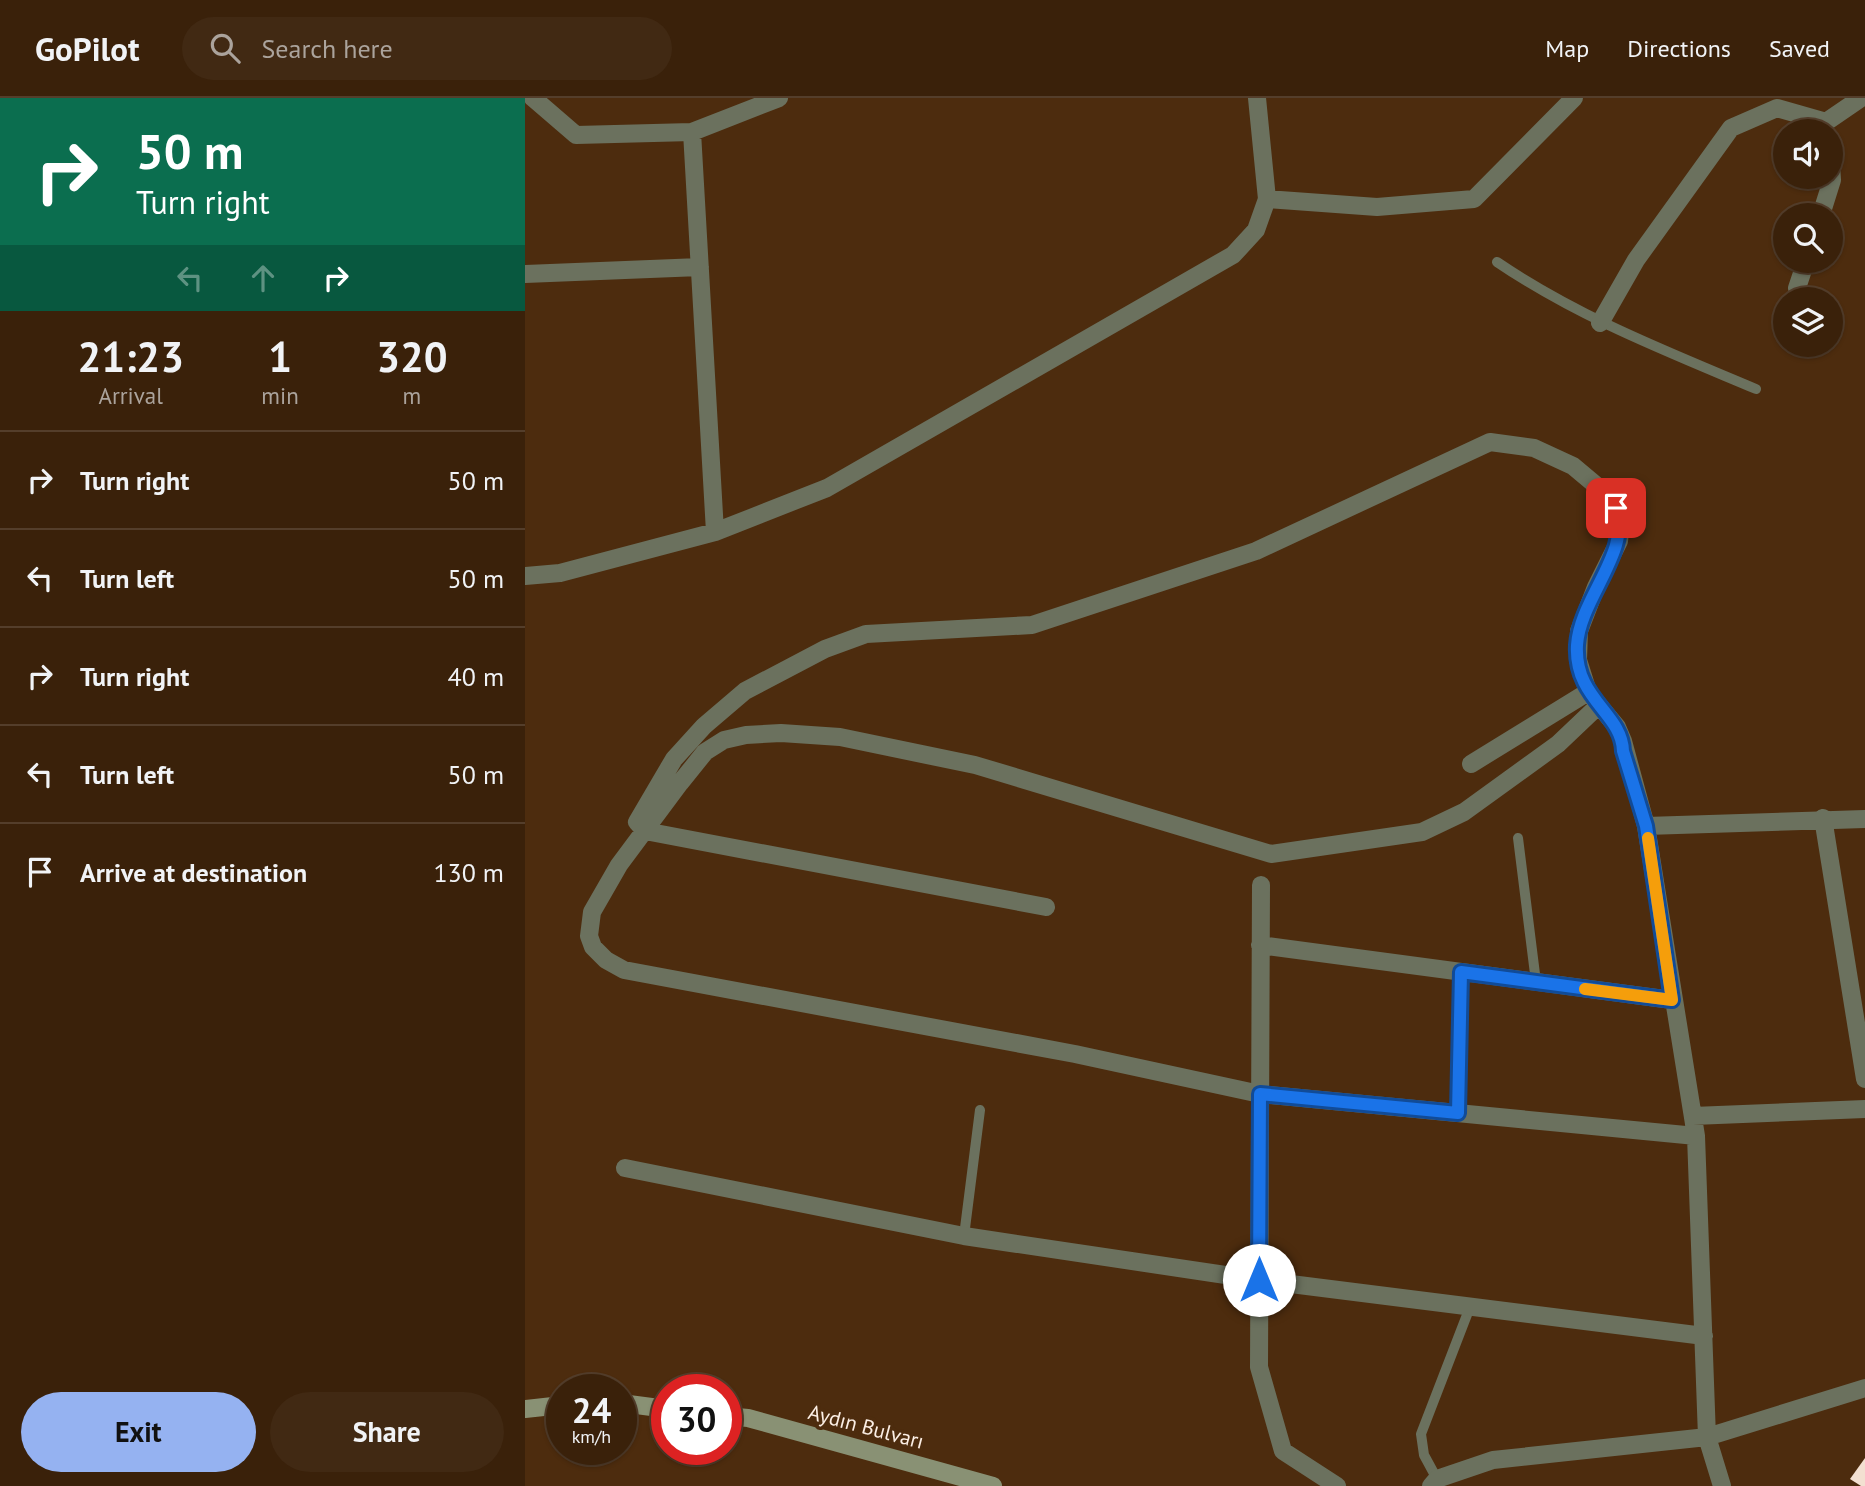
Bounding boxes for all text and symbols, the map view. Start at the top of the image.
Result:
search box [182,17,672,80]
text: GoPilot [35,27,140,70]
icon: search [206,29,244,67]
text: Search here [262,32,393,65]
text: Map [1545,33,1589,64]
text: Directions [1627,33,1731,64]
text: Saved [1769,33,1830,64]
text: 50 m [136,119,243,183]
map controls [1773,119,1843,357]
button: sound [1773,119,1843,189]
icon: right [21,126,112,217]
text: Turn right [136,181,270,223]
button: search [1773,203,1843,273]
icon: left [171,259,209,297]
icon: ahead [244,259,282,297]
icon: right [317,259,355,297]
button: layers [1773,287,1843,357]
text: 21:23 [77,329,184,384]
text: 1 [268,329,292,384]
text: 320 [376,329,448,384]
text: Arrival [98,381,163,410]
text: min [261,381,299,410]
text: m [403,381,421,410]
icon: right [21,461,59,499]
text: Turn right [80,464,189,497]
text: 50 m [448,464,504,497]
pin [1586,478,1646,538]
icon: arrive [1597,489,1635,527]
icon: left [21,559,59,597]
text: Turn left [80,562,174,595]
text: 50 m [448,562,504,595]
icon: right [21,657,59,695]
text: Turn right [80,660,189,693]
text: 40 m [448,660,504,693]
icon: left [21,755,59,793]
text: Turn left [80,758,174,791]
text: 50 m [448,758,504,791]
icon: arrive [21,853,59,891]
text: Arrive at destination [80,856,307,889]
text: 130 m [433,856,504,889]
position arrow [1222,1243,1296,1317]
speed limit sign: 30 [651,1374,742,1465]
text: 24 [572,1387,611,1433]
button: Exit [21,1392,256,1472]
button: Share [270,1392,504,1472]
street label: Aydın Bulvarı [805,1398,927,1455]
text: km/h [572,1425,611,1448]

